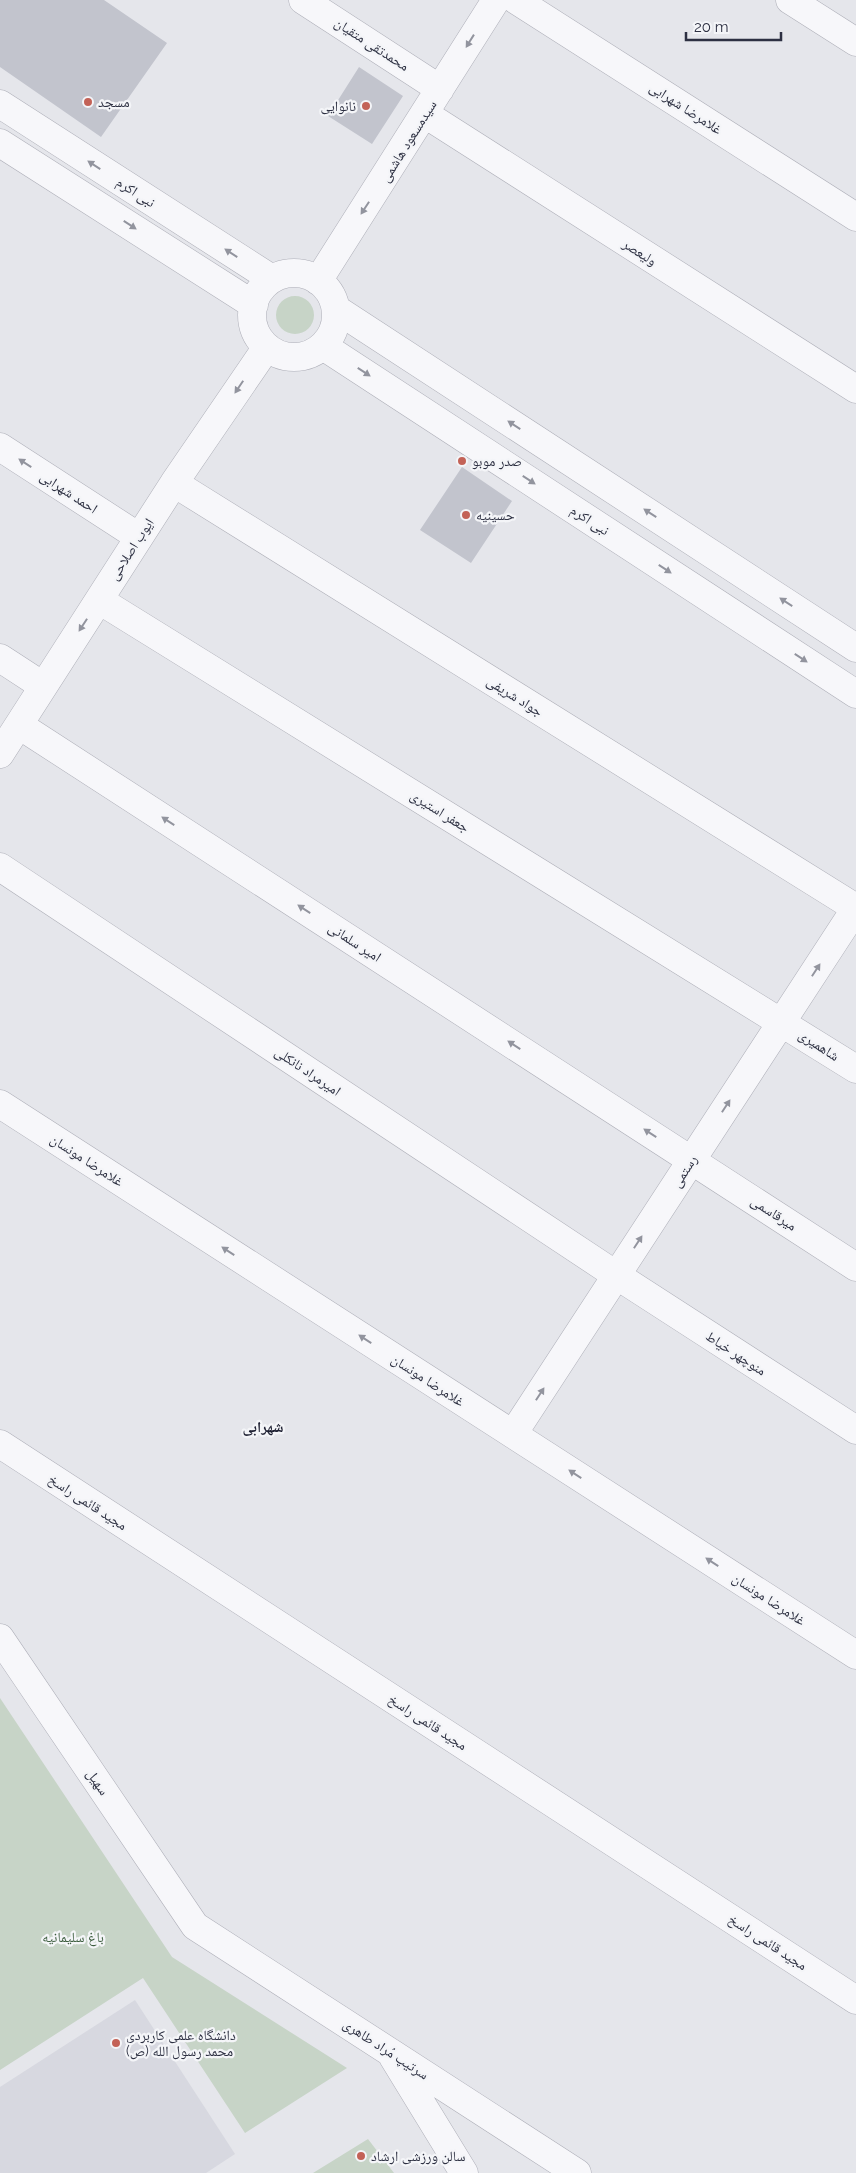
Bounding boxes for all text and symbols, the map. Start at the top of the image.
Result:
scale bar [686,10,781,42]
street label: محمدتقی متقیان [331,14,412,75]
text: 20 m [694,18,729,36]
one-way arrow [466,35,475,48]
street label: غلامرضا شهرابی [646,79,725,138]
place label: مسجد [98,94,130,110]
marker: مسجد [82,96,94,108]
street label: سیدمسعود هاشمی [376,97,440,185]
place label: نانوایی [320,98,356,115]
marker: نانوایی [360,100,372,112]
one-way arrow [88,160,101,170]
street label: نبی اکرم [113,174,158,212]
one-way arrow [360,201,369,215]
one-way arrow [123,221,136,230]
street label: ولیعصر [619,235,660,270]
one-way arrow [224,248,238,258]
one-way arrow [357,367,371,377]
one-way arrow [234,380,244,394]
one-way arrow [507,420,520,429]
place label: صدر موبو [472,453,522,470]
marker: صدر موبو [456,455,468,467]
one-way arrow [18,458,31,468]
street label: احمد شهرابی [37,468,101,517]
one-way arrow [522,476,536,485]
street label: نبی اکرم [567,502,612,540]
place label: حسینیه [476,507,515,523]
marker: حسینیه [460,509,472,521]
one-way arrow [643,509,656,518]
street label: ایوب اصلاحی [105,515,158,583]
one-way arrow [658,565,672,574]
one-way arrow [779,597,793,607]
one-way arrow [78,618,87,632]
one-way arrow [794,654,808,663]
street label: جواد شریفی [484,673,546,720]
street label: جعفر استیری [407,787,472,836]
one-way arrow [161,816,174,826]
one-way arrow [297,904,311,914]
street label: امیر سلمانی [325,919,384,966]
one-way arrow [811,964,820,977]
street label: شاهمیری [795,1026,842,1065]
one-way arrow [507,1040,520,1050]
street label: امیرمراد نانکلی [272,1043,344,1100]
one-way arrow [722,1100,731,1113]
one-way arrow [644,1129,657,1138]
street label: غلامرضا مونسان [47,1131,126,1190]
street label: رستمی [668,1152,701,1191]
street label: میرقاسمی [748,1192,800,1234]
one-way arrow [633,1236,642,1249]
one-way arrow [222,1247,235,1256]
street label: منوچهر خیاط [702,1328,769,1379]
one-way arrow [358,1334,372,1344]
street label: غلامرضا مونسان [388,1351,467,1410]
one-way arrow [535,1387,545,1400]
district label: شهرابی [242,1418,284,1436]
one-way arrow [569,1470,582,1479]
street label: مجید قائمی راسخ [45,1471,130,1535]
one-way arrow [705,1558,719,1567]
street label: غلامرضا مونسان [729,1570,808,1629]
street label: مجید قائمی راسخ [385,1691,470,1755]
street label: سهیل [83,1766,112,1799]
street label: مجید قائمی راسخ [725,1911,810,1975]
park label: باغ سلیمانیه [42,1929,104,1947]
street label: سرتیپ مُراد طاهری [340,2015,432,2084]
place label: دانشگاه علمی کاربردی محمد رسول الله (ص) [126,2027,236,2060]
marker: دانشگاه علمی کاربردی محمد رسول الله (ص) [110,2037,122,2049]
place label: سالن ورزشی ارشاد [371,2148,466,2165]
marker: سالن ورزشی ارشاد [355,2150,367,2162]

